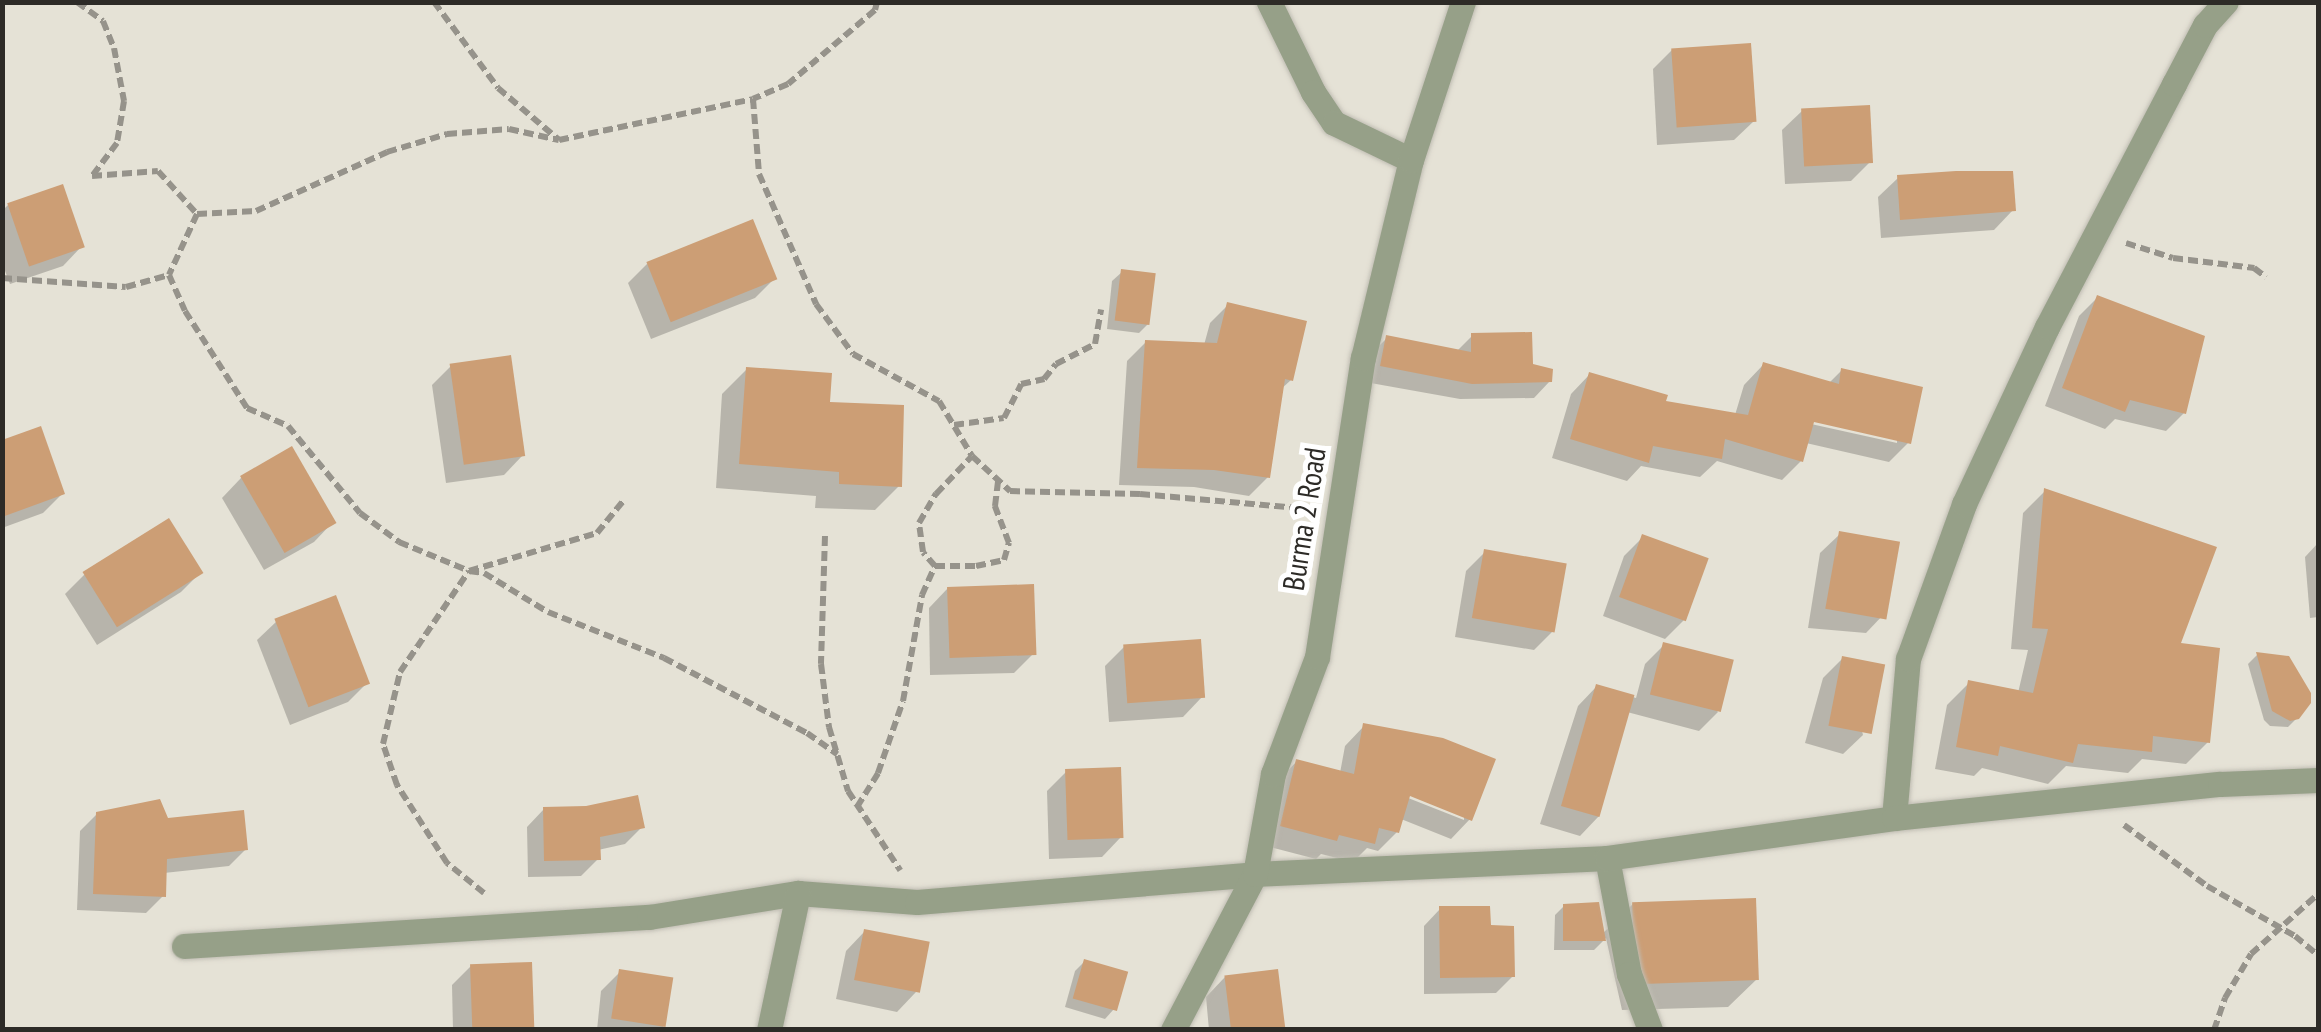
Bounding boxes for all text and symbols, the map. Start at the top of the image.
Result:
street label: Burma 2 Road [1275,445,1333,593]

